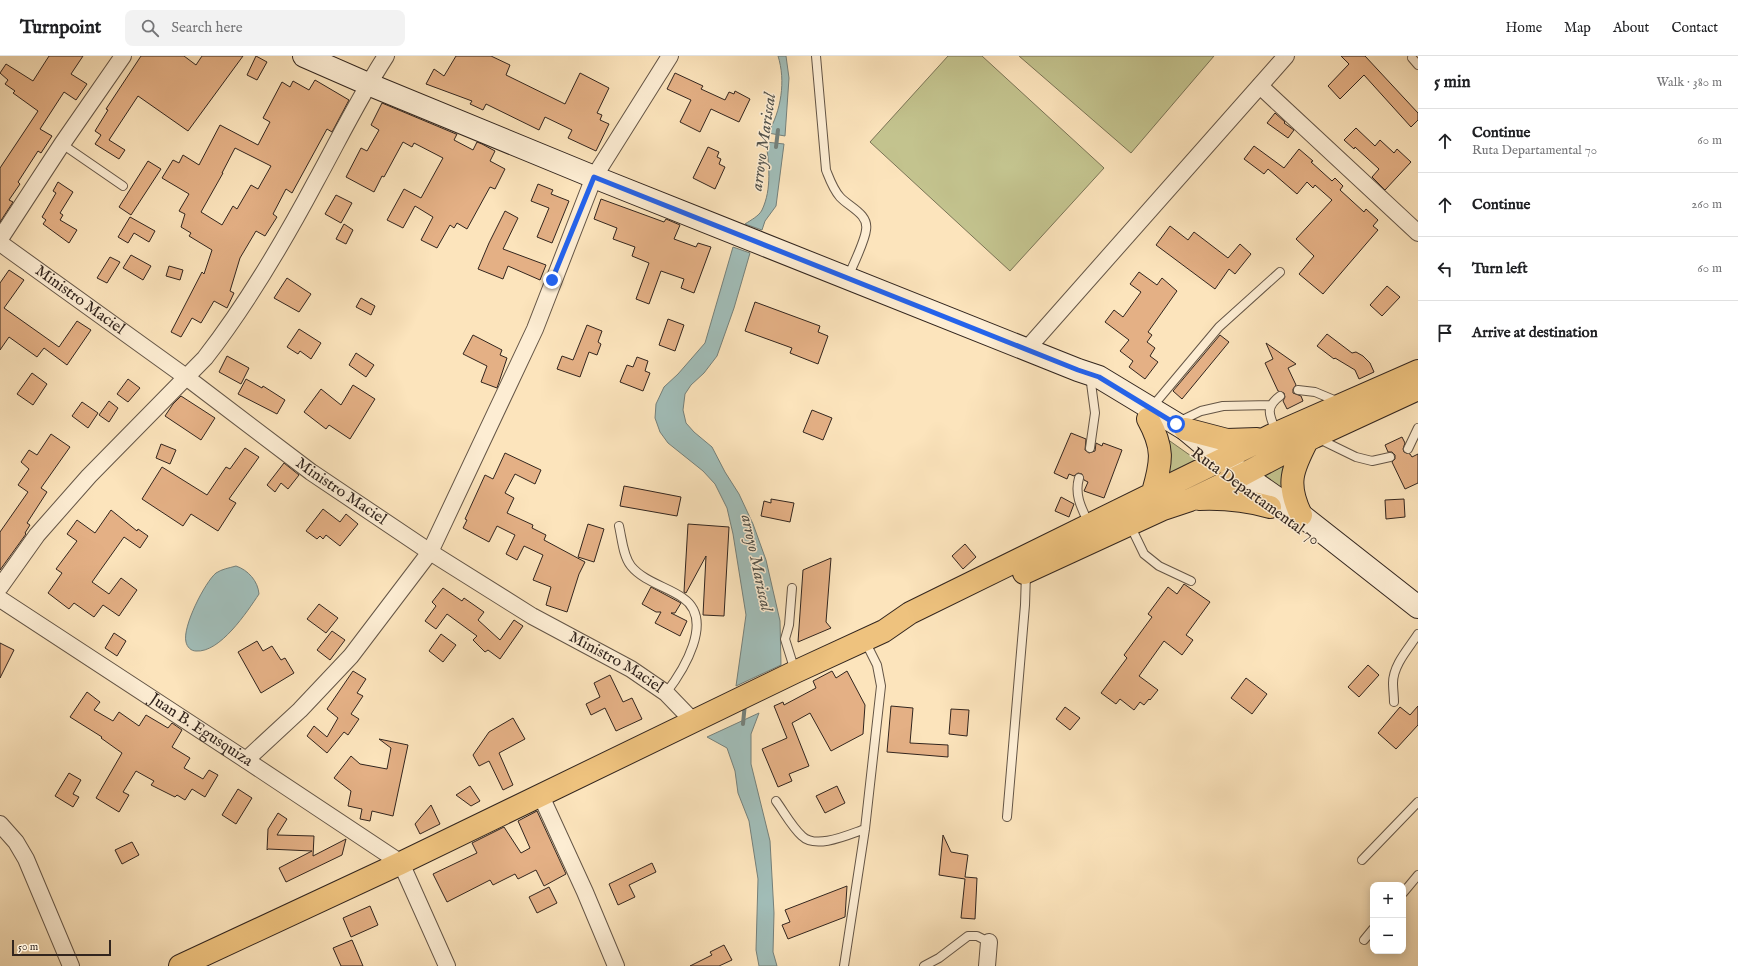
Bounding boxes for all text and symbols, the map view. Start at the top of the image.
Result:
search box [125,10,405,46]
text: Turnpoint [20,16,101,40]
icon: search [139,17,161,39]
text: Search here [171,18,243,37]
text: Home [1506,19,1542,37]
text: Map [1564,19,1591,37]
text: About [1613,19,1649,37]
text: Contact [1671,19,1718,37]
text: 5 min [1434,72,1471,93]
text: Walk · 380 m [1657,74,1722,91]
water label: arroyo Mariscal [747,90,782,193]
text: Continue [1472,123,1530,142]
icon: ahead [1434,130,1456,152]
text: 60 m [1697,132,1722,149]
text: Ruta Departamental 70 [1472,142,1597,159]
icon: ahead [1434,194,1456,216]
text: Continue [1472,195,1530,214]
text: 260 m [1691,196,1722,213]
icon: left [1434,258,1456,280]
text: Turn left [1472,259,1528,278]
text: 60 m [1697,260,1722,277]
street label: Ministro Maciel [31,261,129,340]
route end [543,271,561,289]
icon: arrive [1434,322,1456,344]
text: Arrive at destination [1472,323,1598,342]
route start [1167,415,1185,433]
street label: Ruta Departamental 70 [1187,444,1323,550]
street label: Ministro Maciel [291,454,391,530]
water label: arroyo Mariscal [735,512,777,615]
street label: Ministro Maciel [565,627,667,698]
street label: Juan B. Egusquiza [144,688,256,772]
map controls [1370,882,1406,954]
button: + [1370,882,1406,918]
button: − [1370,918,1406,954]
scale bar [12,938,111,957]
text: 50 m [18,940,38,954]

